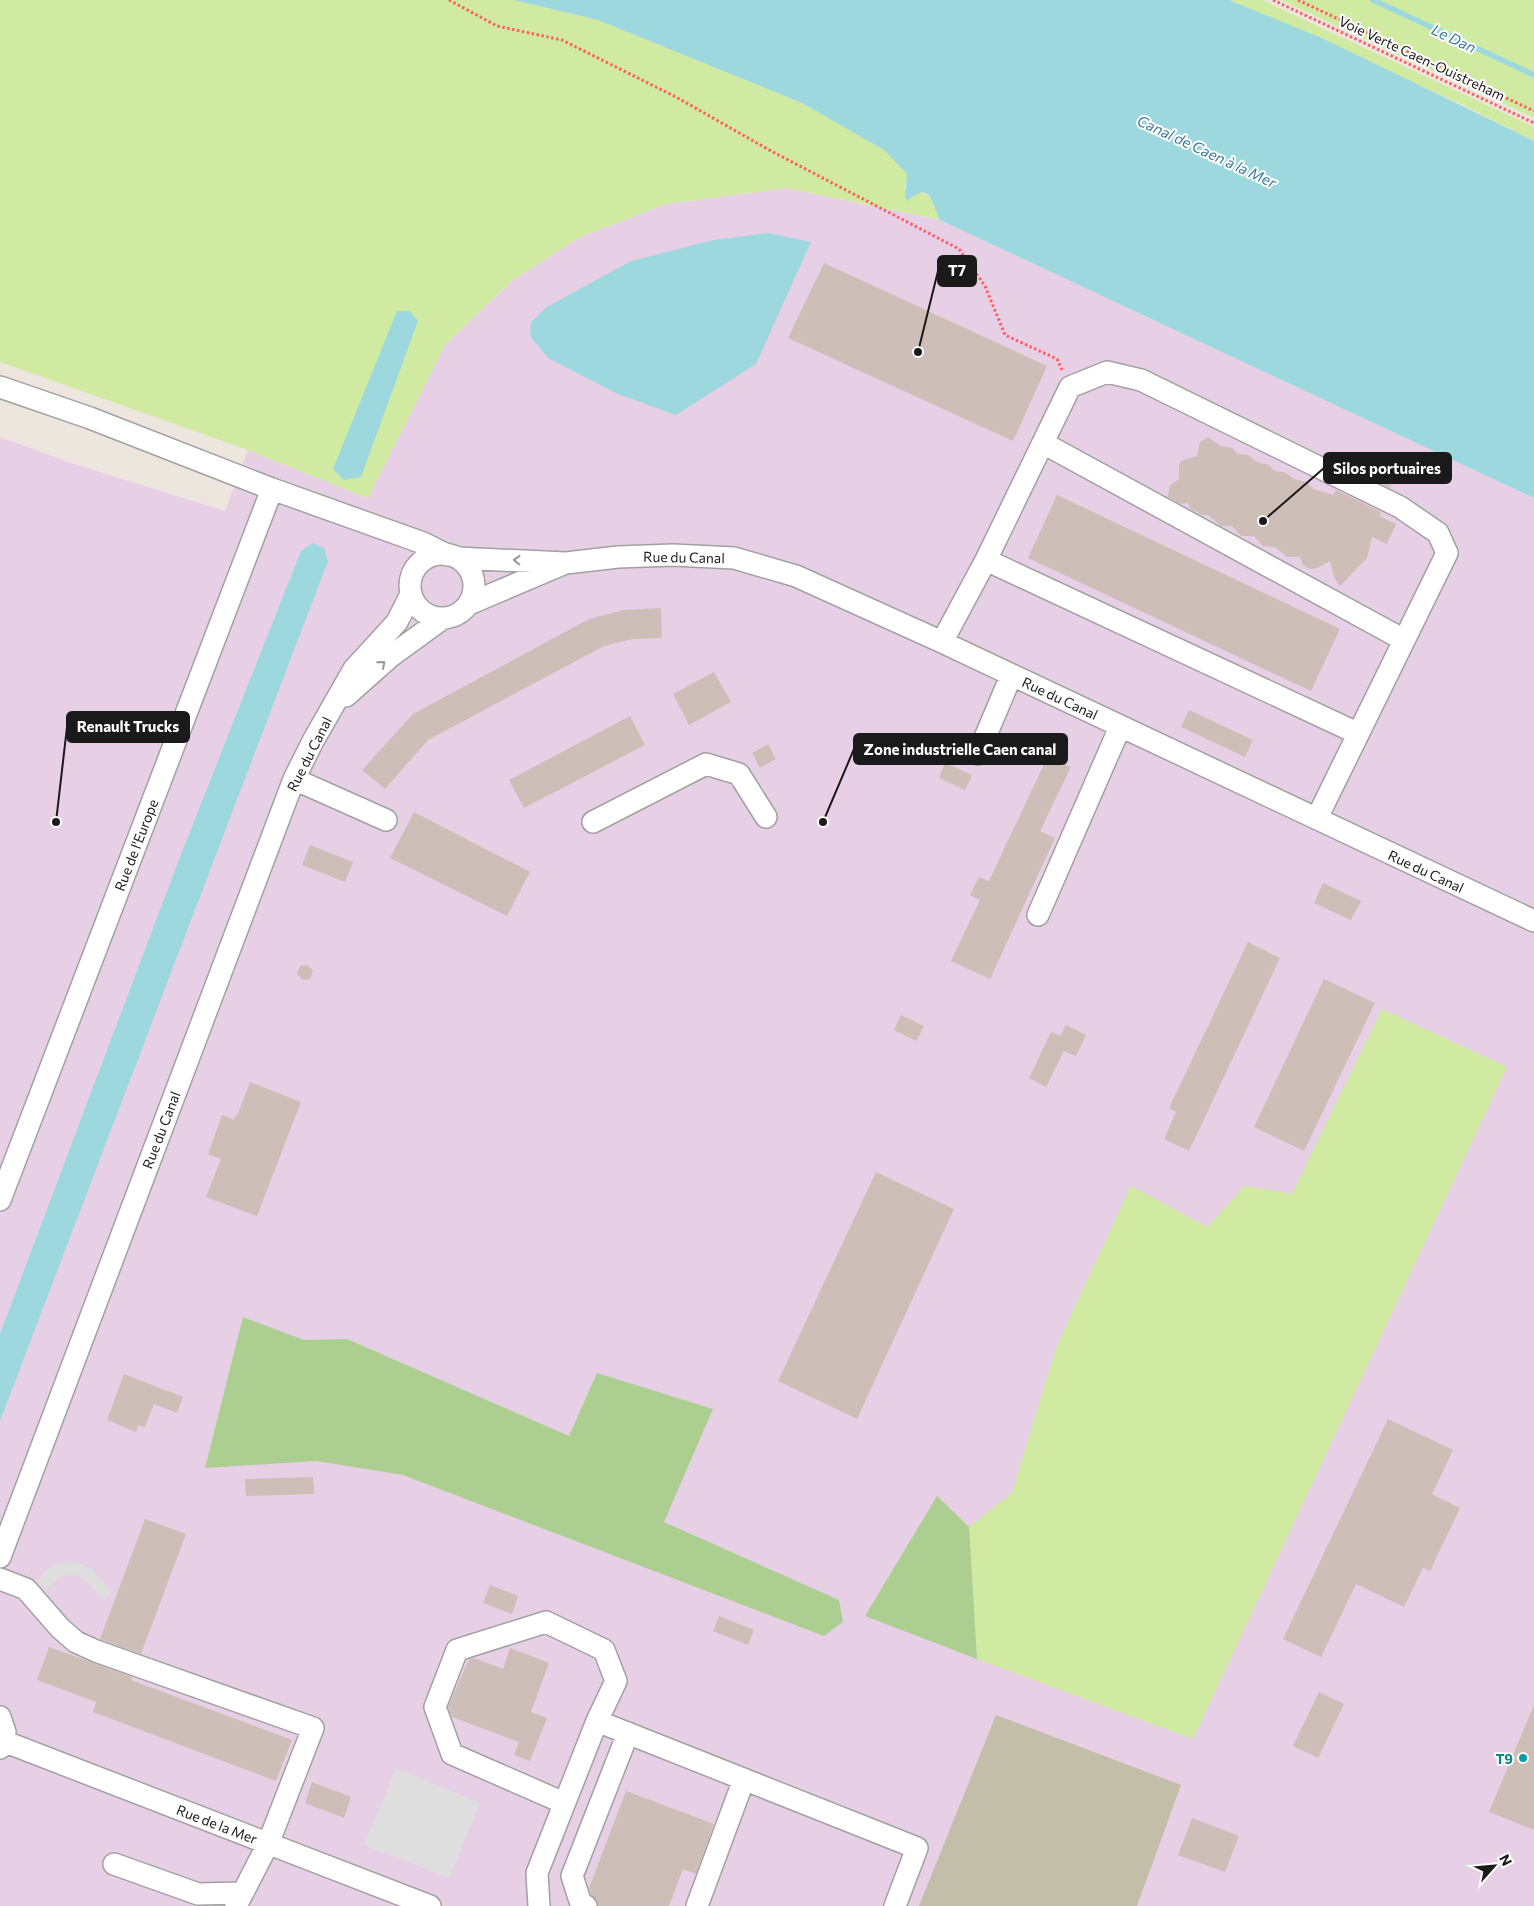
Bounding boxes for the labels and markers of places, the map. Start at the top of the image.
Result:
callout: T7 [938,256,976,286]
callout: Silos portuaires [1324,453,1451,483]
callout: Renault Trucks [67,712,189,742]
callout: Zone industrielle Caen canal [854,734,1067,764]
place label: T9 [1496,1750,1513,1767]
marker: T9 [1517,1752,1529,1764]

